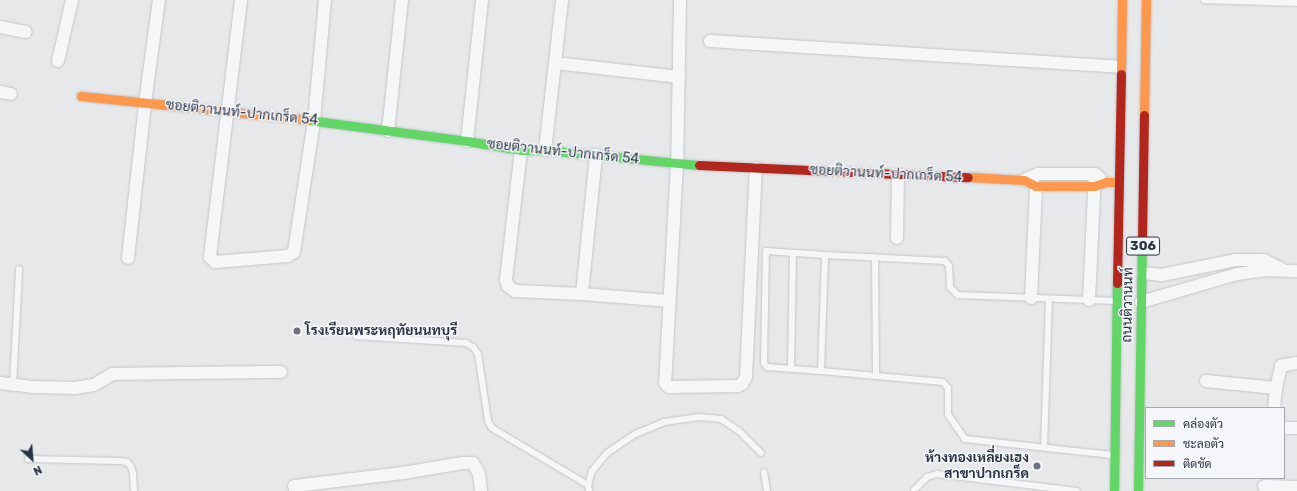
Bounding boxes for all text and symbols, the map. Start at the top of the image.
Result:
street label: ซอยติวานนท์-ปากเกร็ด 54 [165,97,319,129]
street label: ซอยติวานนท์-ปากเกร็ด 54 [486,136,640,168]
street label: ซอยติวานนท์-ปากเกร็ด 54 [809,162,963,186]
road number: 306 [1126,235,1160,257]
street label: ถนนติวานนท์ [1119,267,1137,343]
place label: โรงเรียนพระหฤทัยนนทบุรี [305,323,457,339]
marker: โรงเรียนพระหฤทัยนนทบุรี [292,326,302,336]
legend [1145,407,1285,479]
text: คล่องตัว [1183,417,1223,431]
text: ชะลอตัว [1183,437,1224,451]
north arrow [12,439,52,479]
place label: ห้างทองเหลี่ยงเฮง สาขาปากเกร็ด [925,450,1029,482]
text: ติดขัด [1183,457,1212,471]
marker: ห้างทองเหลี่ยงเฮง สาขาปากเกร็ด [1032,461,1042,471]
text: N [31,463,44,478]

